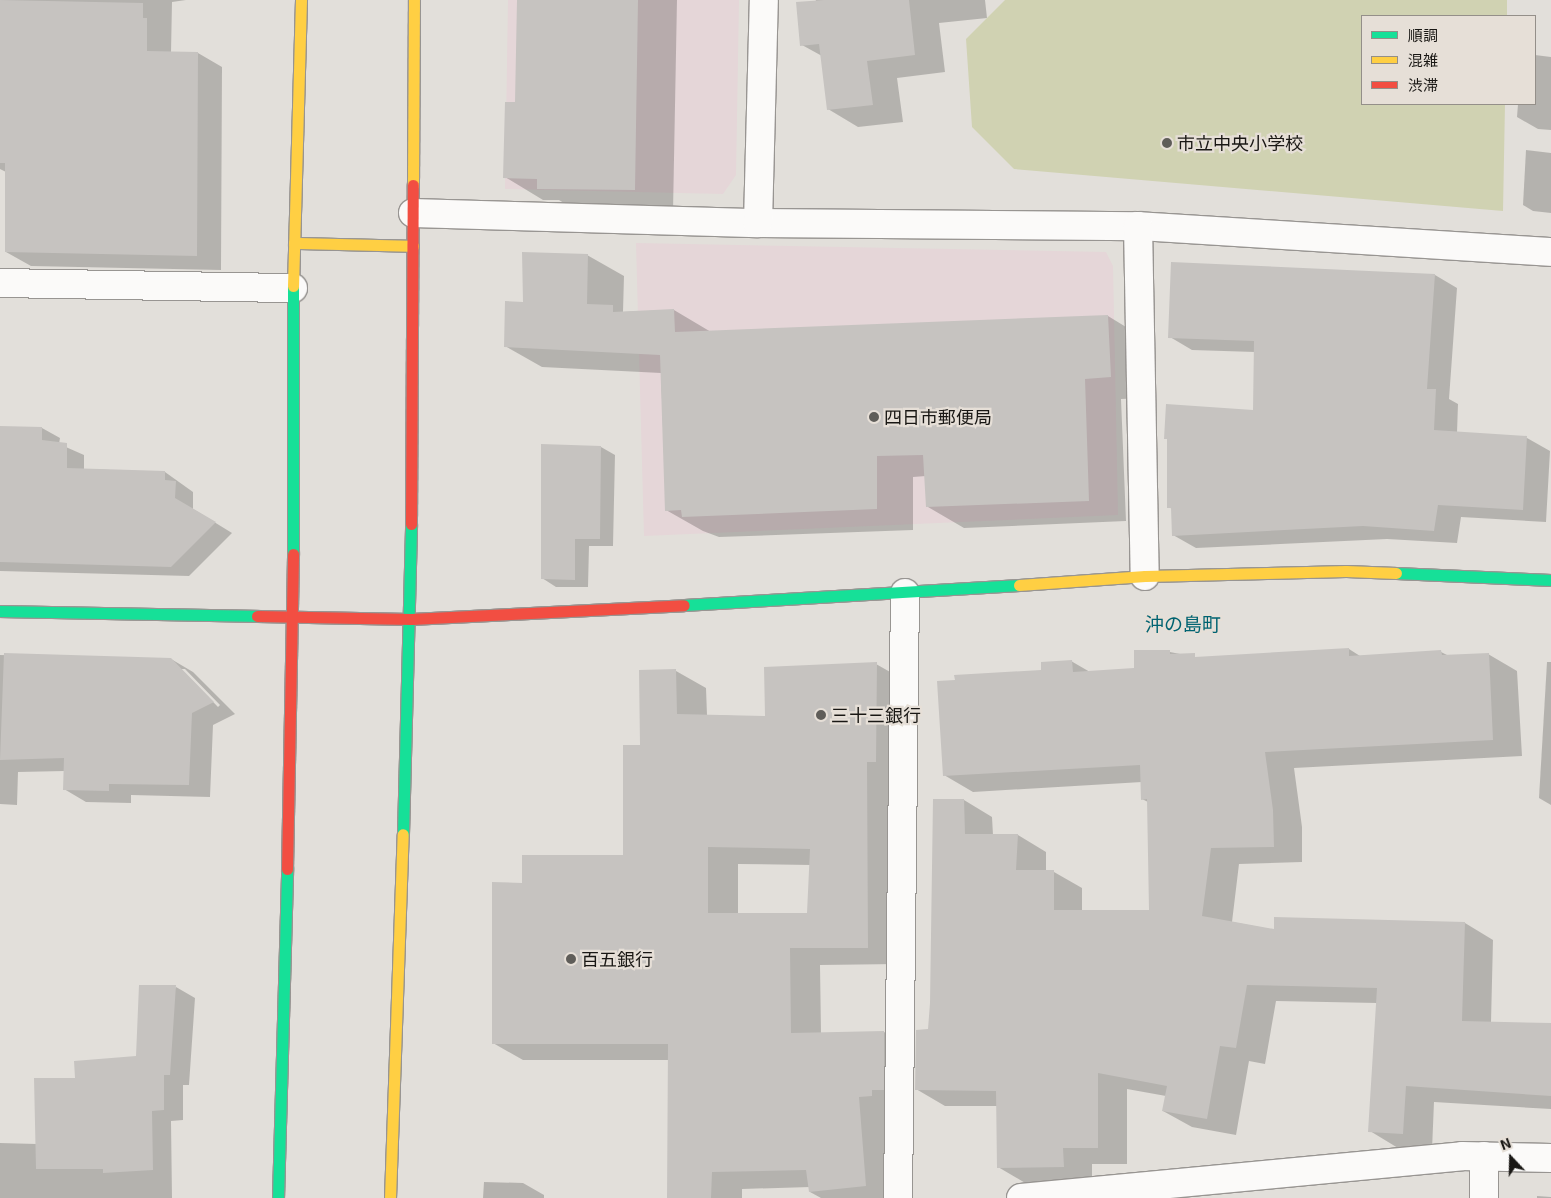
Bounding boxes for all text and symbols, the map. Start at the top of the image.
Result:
legend [1361,15,1536,105]
text: 順調 [1408,26,1438,44]
text: 混雑 [1408,51,1438,69]
text: 渋滞 [1408,76,1438,94]
place label: 市立中央小学校 [1177,132,1303,154]
marker: 市立中央小学校 [1161,137,1173,149]
place label: 四日市郵便局 [884,406,992,428]
marker: 四日市郵便局 [868,411,880,423]
district label: 沖の島町 [1145,613,1221,635]
place label: 三十三銀行 [831,704,921,726]
marker: 三十三銀行 [815,709,827,721]
place label: 百五銀行 [581,948,653,970]
marker: 百五銀行 [565,953,577,965]
north arrow [1486,1133,1536,1183]
text: N [1498,1134,1513,1153]

